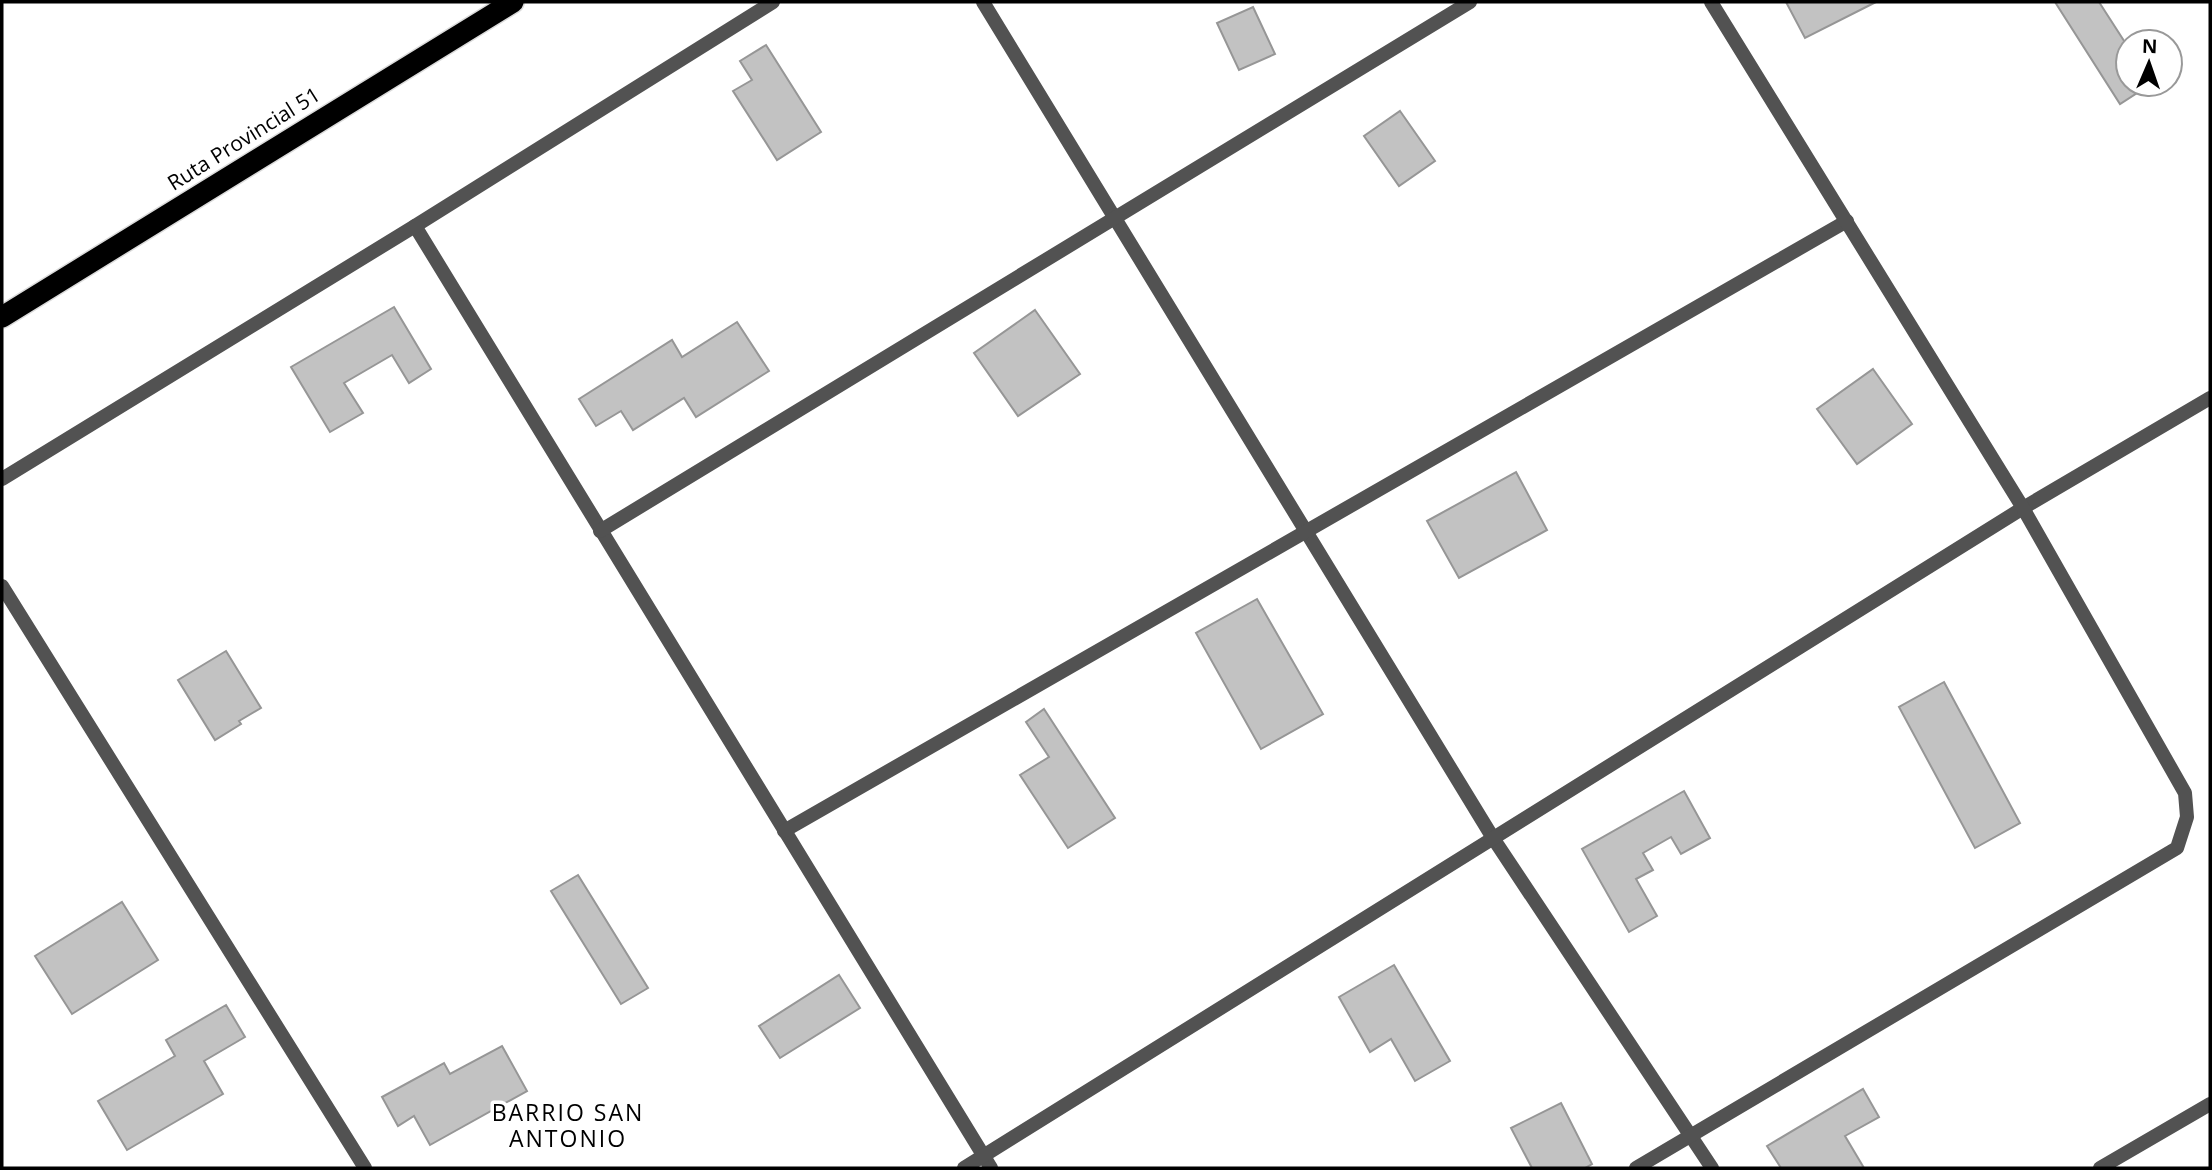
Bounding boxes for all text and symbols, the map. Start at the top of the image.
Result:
north arrow [2114,28,2184,98]
text: N [2141,33,2158,59]
street label: Ruta Provincial 51 [162,80,325,196]
district label: BARRIO SAN ANTONIO [492,1096,644,1154]

